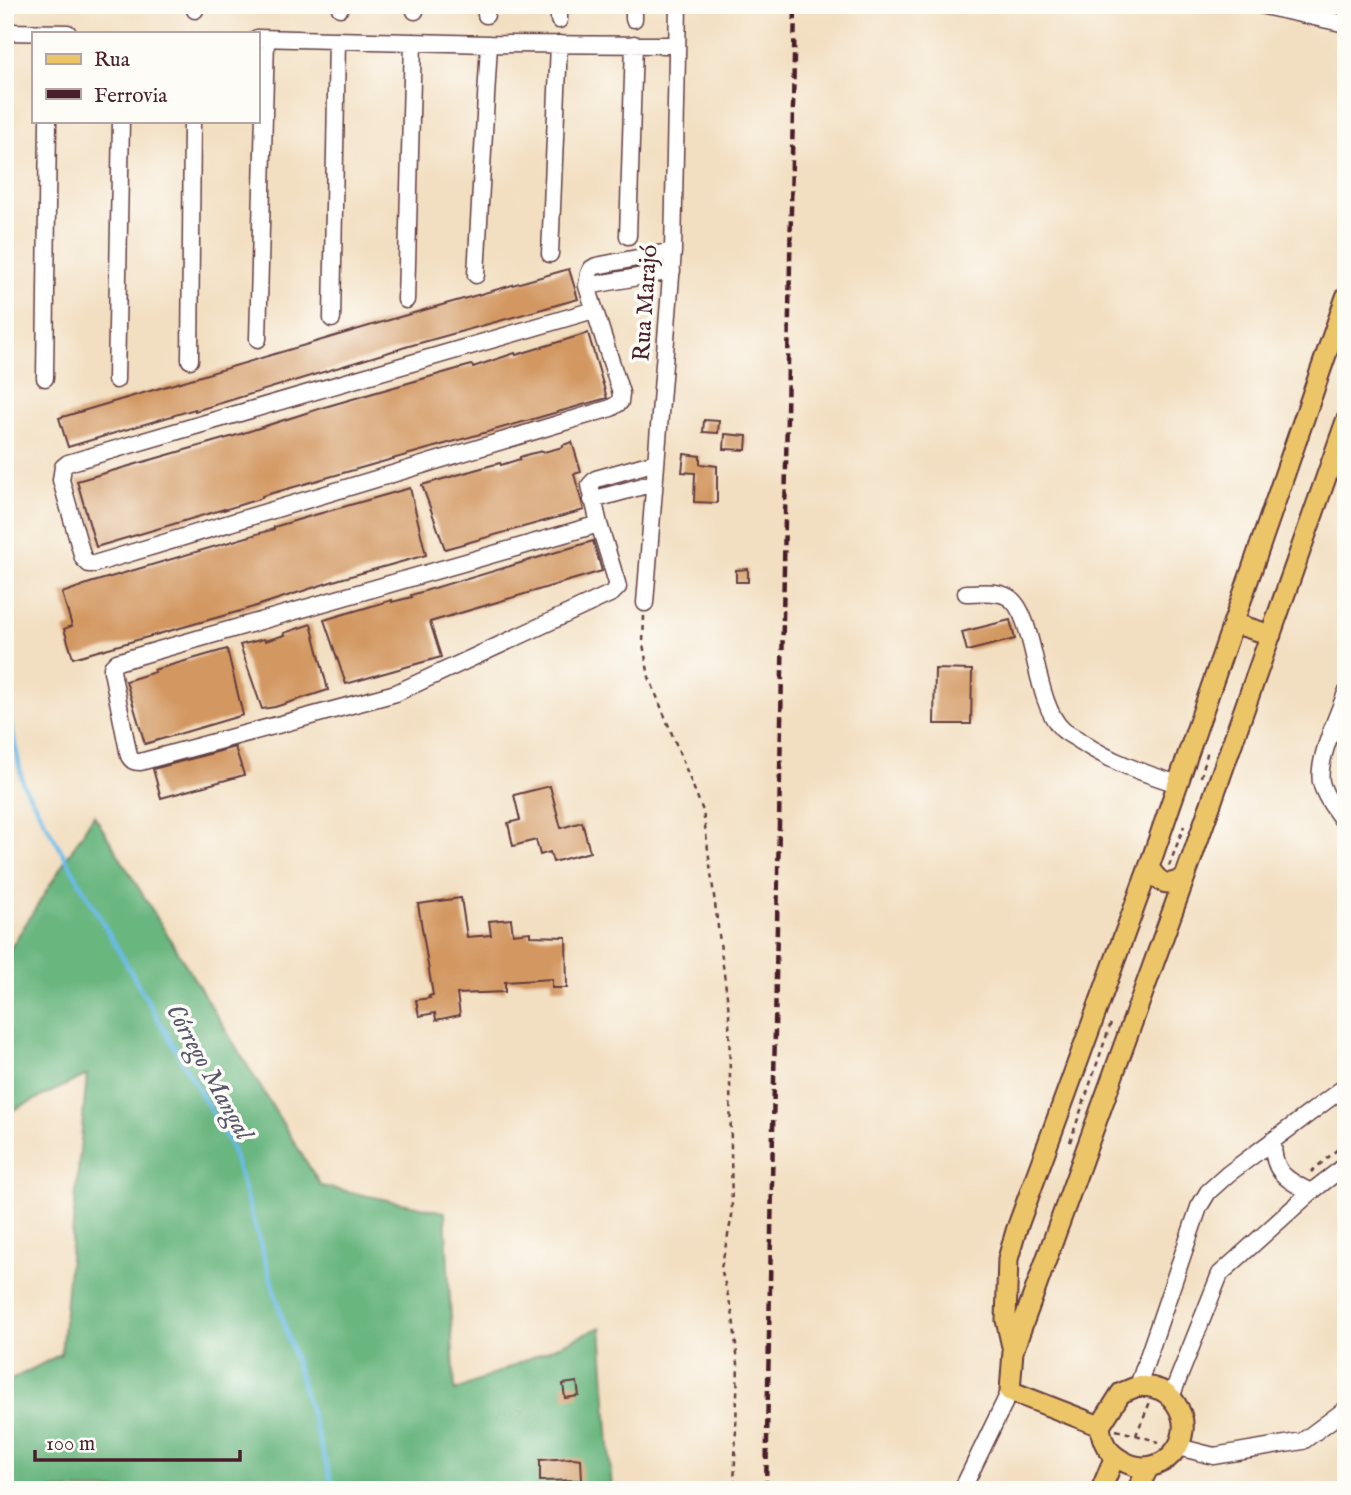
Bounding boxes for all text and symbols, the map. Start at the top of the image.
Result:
legend [32,32,259,122]
text: Rua [94,47,131,74]
text: Ferrovia [94,83,168,110]
street label: Rua Marajó [626,244,666,362]
water label: Córrego Mangal [157,998,261,1148]
scale bar [35,1418,240,1462]
text: 100 m [46,1431,95,1458]

